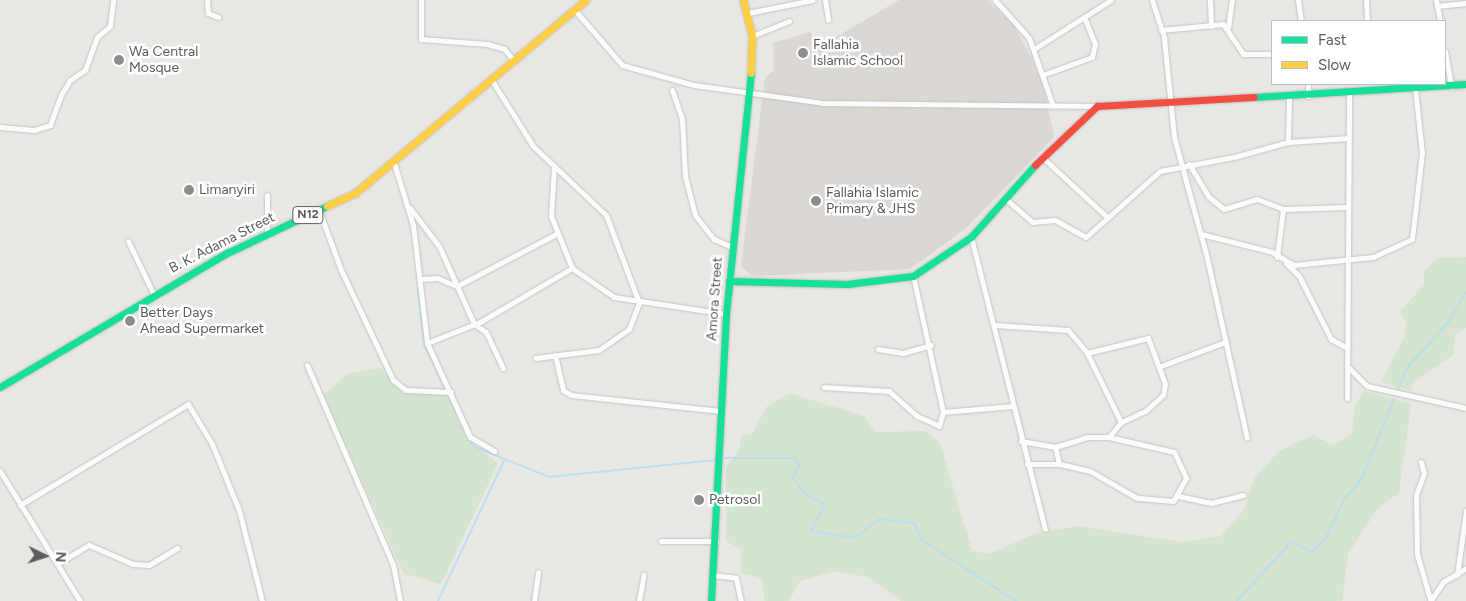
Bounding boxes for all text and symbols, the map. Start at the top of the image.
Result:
legend [1271,20,1446,85]
text: Fast [1318,31,1346,49]
place label: Fallahia Islamic School [813,37,903,70]
place label: Wa Central Mosque [129,44,198,76]
marker: Fallahia Islamic School [797,47,809,59]
marker: Wa Central Mosque [113,54,125,66]
text: Slow [1318,56,1351,74]
place label: Limanyiri [199,182,255,198]
marker: Limanyiri [183,184,195,196]
place label: Fallahia Islamic Primary & JHS [826,185,919,218]
marker: Fallahia Islamic Primary & JHS [810,195,822,207]
road number: N12 [292,206,324,224]
street label: B. K. Adama Street [166,209,278,277]
street label: Amora Street [704,256,726,342]
place label: Better Days Ahead Supermarket [140,305,264,338]
marker: Better Days Ahead Supermarket [124,315,136,327]
place label: Petrosol [709,492,760,508]
marker: Petrosol [693,494,705,506]
north arrow [20,531,70,581]
text: N [52,551,69,563]

